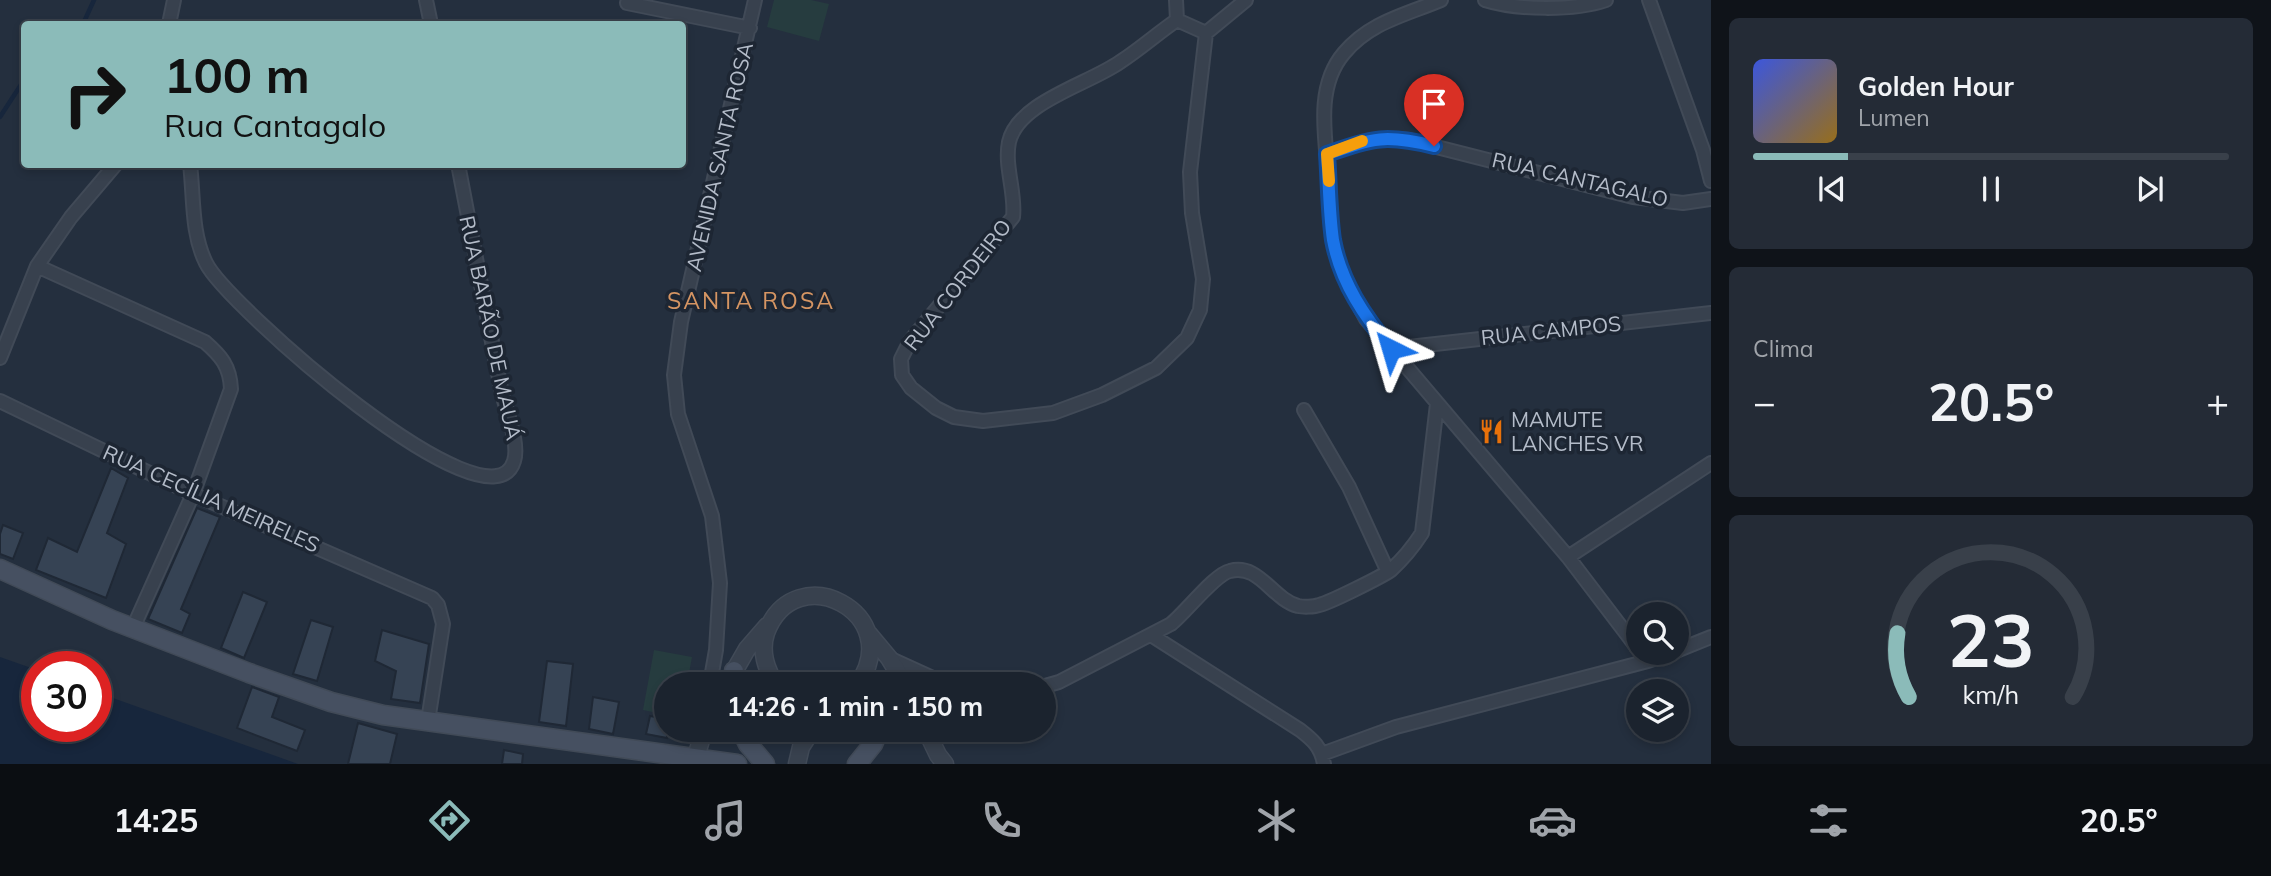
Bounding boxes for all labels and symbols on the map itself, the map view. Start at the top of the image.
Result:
street label: AVENIDA SANTA ROSA [680,39,758,274]
pin [1404,74,1464,146]
street label: RUA CANTAGALO [1490,146,1671,212]
street label: RUA BARÃO DE MAUÁ [454,213,528,443]
street label: RUA CORDEIRO [898,214,1017,355]
district label: SANTA ROSA [667,286,835,315]
street label: RUA CAMPOS [1479,310,1622,350]
position arrow [1354,312,1428,386]
place label: MAMUTE LANCHES VR [1511,406,1643,456]
restaurant icon: MAMUTE LANCHES VR [1477,418,1505,446]
street label: RUA CECÍLIA MEIRELES [99,439,324,558]
speed limit sign: 30 [21,651,112,742]

